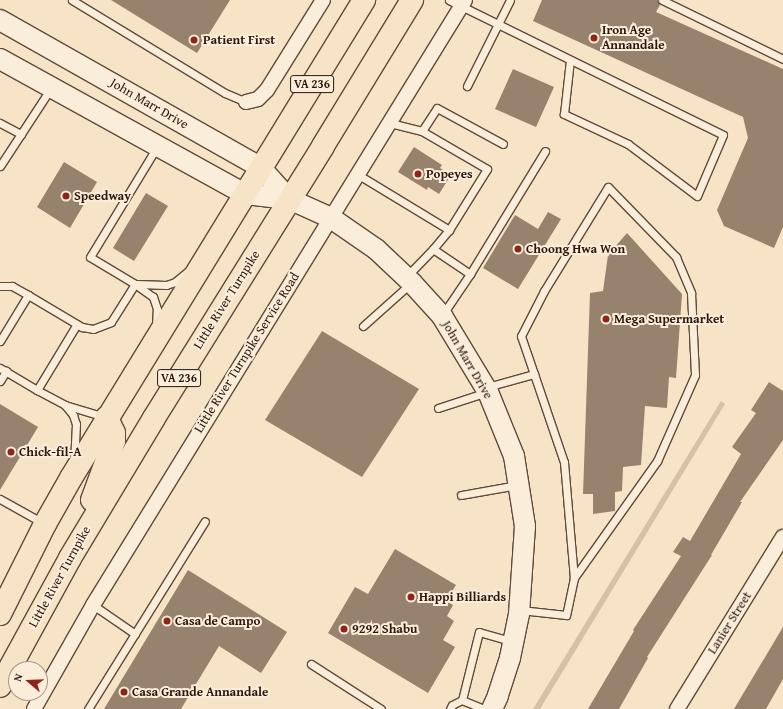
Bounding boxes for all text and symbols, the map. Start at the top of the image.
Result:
place label: Iron Age Annandale [602,23,665,54]
place label: Patient First [203,32,275,48]
marker: Iron Age Annandale [589,33,599,43]
marker: Patient First [188,34,200,46]
road number: VA 236 [290,74,334,94]
street label: John Marr Drive [107,75,191,133]
place label: Popeyes [426,166,473,182]
marker: Popeyes [413,169,423,179]
place label: Speedway [74,188,131,204]
marker: Speedway [61,191,71,201]
place label: Choong Hwa Won [526,241,625,257]
marker: Choong Hwa Won [513,244,523,254]
street label: Little River Turnpike [190,248,264,352]
street label: Little River Turnpike Service Road [191,270,303,436]
place label: Mega Supermarket [614,311,724,327]
marker: Mega Supermarket [601,314,611,324]
street label: John Marr Drive [438,318,496,402]
road number: VA 236 [157,368,201,388]
place label: Chick-fil-A [19,444,82,460]
marker: Chick-fil-A [6,447,16,457]
street label: Little River Turnpike [26,524,94,630]
place label: Happi Billiards [419,589,506,605]
street label: Lanier Street [705,589,755,657]
marker: Happi Billiards [406,592,416,602]
place label: Casa de Campo [175,613,260,629]
marker: Casa de Campo [162,616,172,626]
place label: 9292 Shabu [352,621,418,637]
marker: 9292 Shabu [339,624,349,634]
north arrow [8,661,48,701]
text: N [9,671,26,684]
place label: Casa Grande Annandale [132,684,268,700]
marker: Casa Grande Annandale [119,687,129,697]

